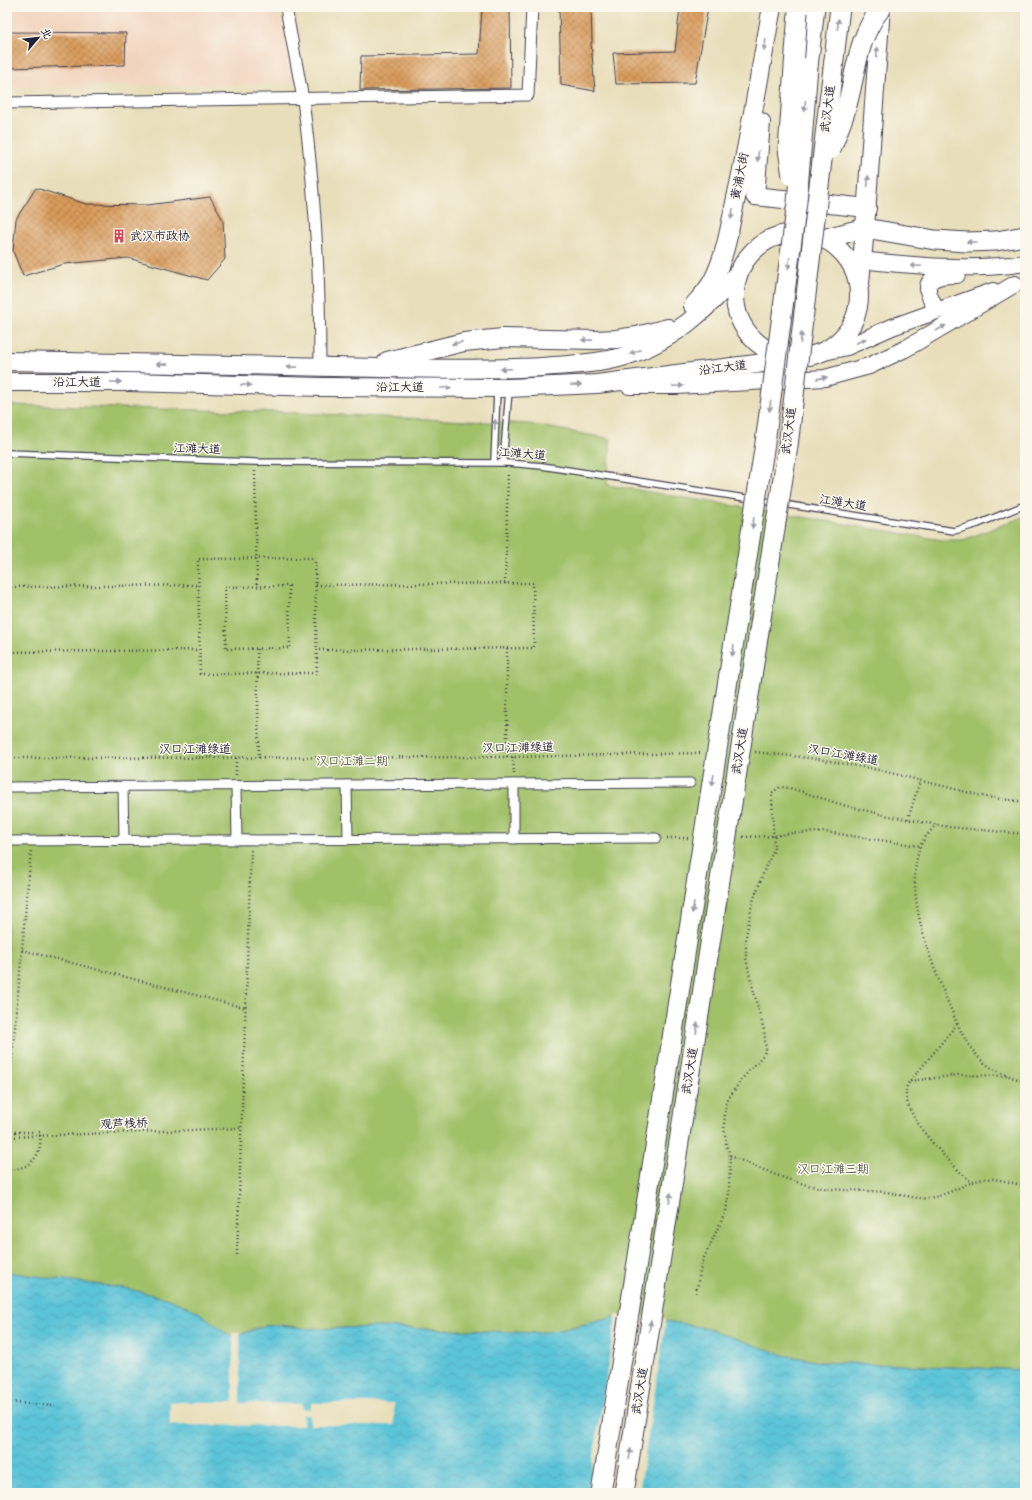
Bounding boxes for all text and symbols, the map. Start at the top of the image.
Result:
one-way arrow [835,17,841,30]
north arrow [18,18,58,58]
text: 北 [37,25,56,42]
one-way arrow [762,39,768,51]
one-way arrow [874,46,881,58]
street label: 武汉大道 [817,84,839,134]
one-way arrow [802,100,808,112]
one-way arrow [755,150,762,162]
street label: 黄浦大街 [727,151,753,201]
one-way arrow [865,175,872,187]
one-way arrow [729,208,735,220]
building icon: 武汉市政协 [111,228,127,244]
place label: 武汉市政协 [130,228,190,245]
one-way arrow [965,239,978,245]
one-way arrow [786,257,792,269]
one-way arrow [910,262,922,269]
one-way arrow [935,325,947,332]
one-way arrow [797,332,804,344]
one-way arrow [580,337,593,343]
one-way arrow [855,338,866,344]
one-way arrow [451,341,463,347]
one-way arrow [628,350,640,356]
street label: 沿江大道 [698,357,748,379]
one-way arrow [155,361,168,367]
one-way arrow [285,364,298,370]
one-way arrow [500,365,512,372]
street label: 沿江大道 [53,374,101,391]
one-way arrow [816,375,828,381]
one-way arrow [110,379,123,385]
street label: 沿江大道 [376,379,424,396]
one-way arrow [240,382,253,388]
one-way arrow [570,382,582,389]
one-way arrow [672,383,685,389]
one-way arrow [440,385,453,391]
one-way arrow [767,400,773,412]
street label: 武汉大道 [778,406,800,456]
one-way arrow [492,419,499,431]
street label: 江滩大道 [173,440,221,458]
street label: 江滩大道 [497,443,547,465]
street label: 江滩大道 [818,491,868,515]
one-way arrow [750,517,756,529]
one-way arrow [730,645,736,657]
street label: 武汉大道 [728,726,752,776]
street label: 汉口江滩绿道 [482,739,554,757]
street label: 汉口江滩绿道 [806,740,880,770]
street label: 汉口江滩绿道 [159,741,231,758]
park label: 汉口江滩二期 [316,753,388,770]
one-way arrow [710,774,716,786]
one-way arrow [690,902,696,914]
one-way arrow [694,1022,700,1034]
street label: 武汉大道 [678,1046,702,1096]
street label: 观芦栈桥 [100,1115,149,1133]
park label: 汉口江滩三期 [797,1161,869,1178]
one-way arrow [667,1192,673,1204]
one-way arrow [647,1320,653,1332]
street label: 武汉大道 [628,1366,652,1416]
one-way arrow [627,1448,633,1461]

